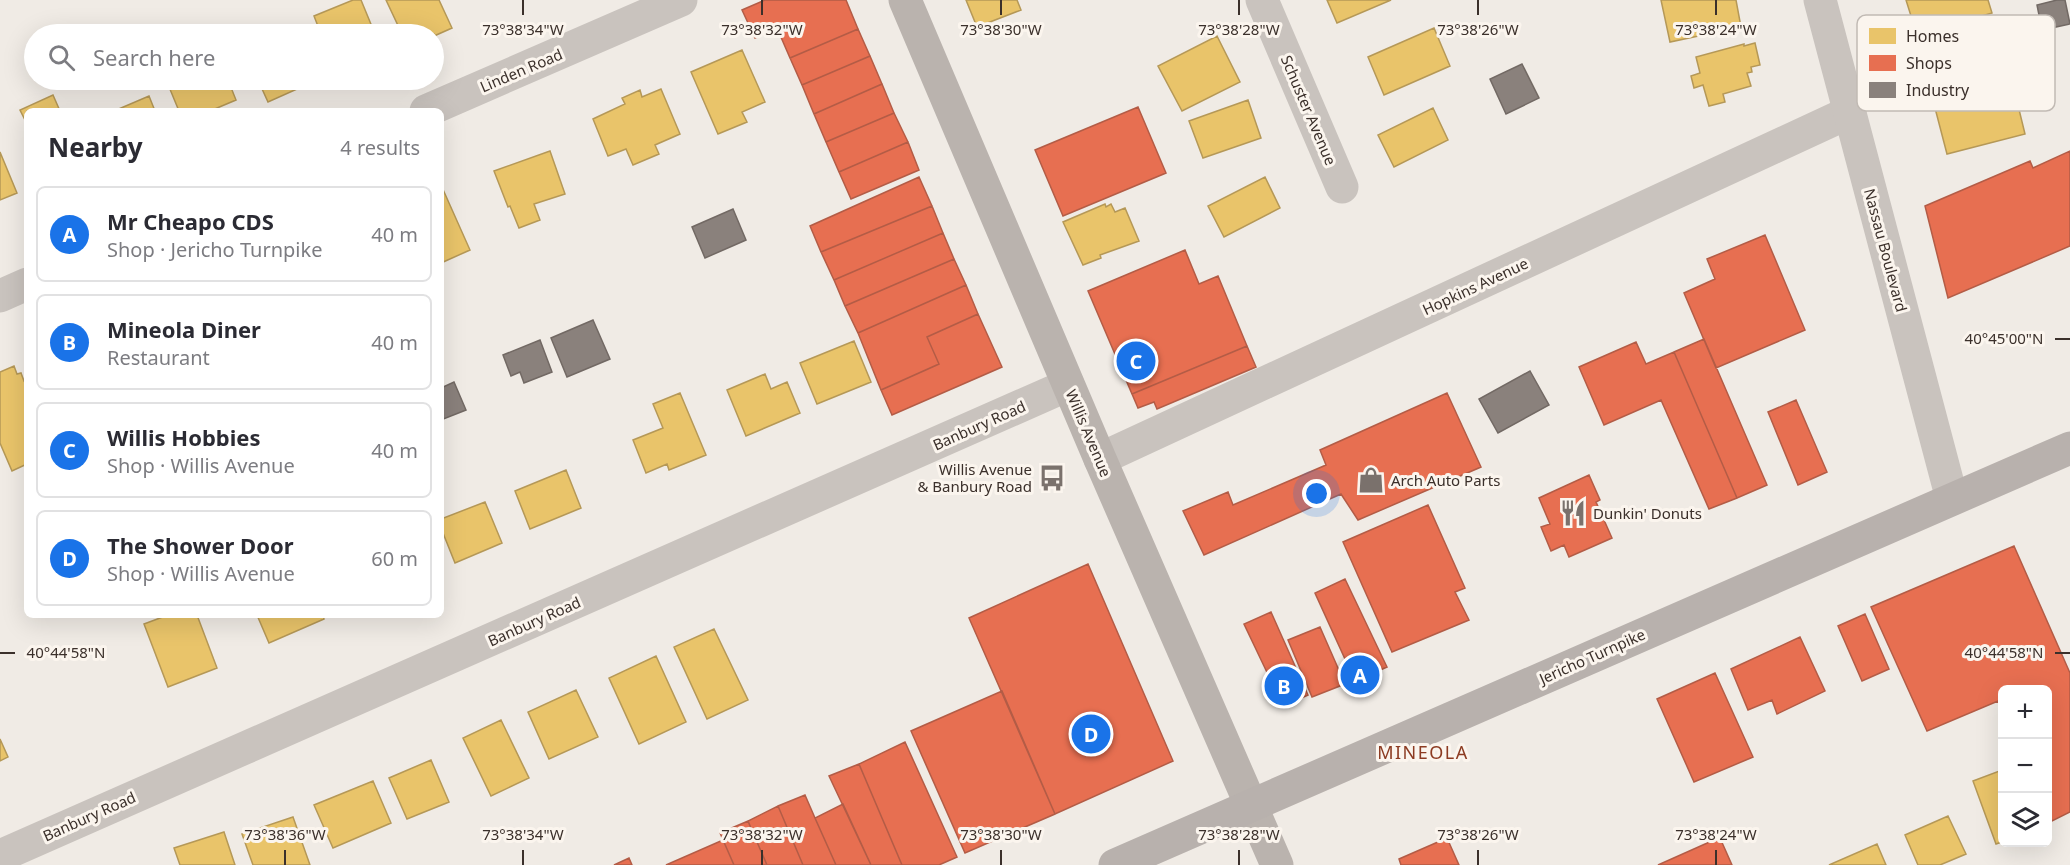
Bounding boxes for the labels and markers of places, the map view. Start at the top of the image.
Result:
pin: C [1116,338,1156,384]
place label: Willis Avenue & Banbury Road [917,459,1032,496]
bus stop icon: Willis Avenue & Banbury Road [1037,463,1067,493]
shop icon: Arch Auto Parts [1356,465,1386,495]
place label: Arch Auto Parts [1391,470,1500,490]
restaurant icon: Dunkin' Donuts [1558,498,1588,528]
place label: Dunkin' Donuts [1593,503,1702,523]
pin: A [1340,652,1380,698]
pin: B [1264,664,1304,708]
pin: D [1072,712,1110,756]

